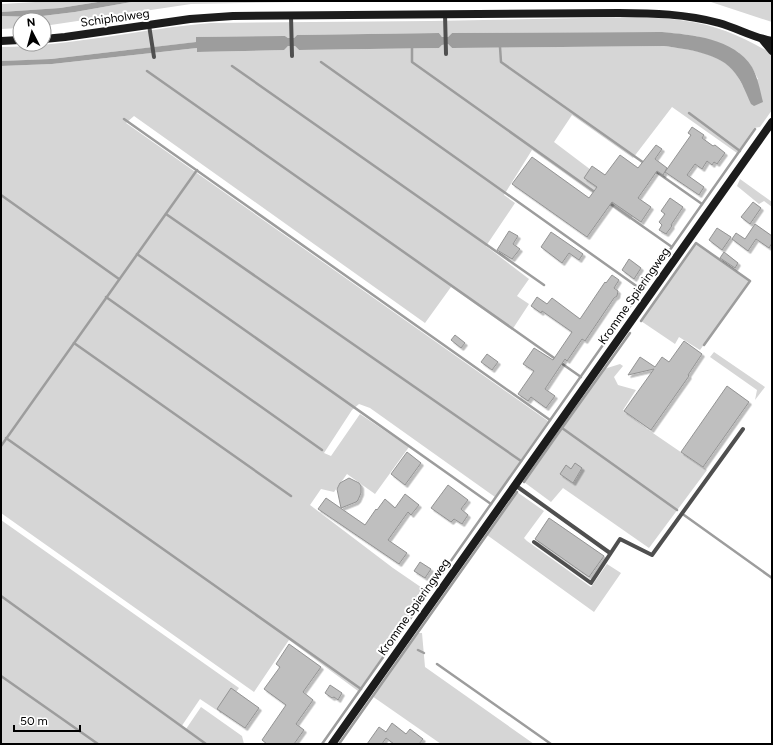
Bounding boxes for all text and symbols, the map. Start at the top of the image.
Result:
street label: Schipholweg [80,6,150,30]
north arrow [12,12,52,52]
text: N [26,16,36,29]
street label: Kromme Spieringweg [595,245,673,347]
street label: Kromme Spieringweg [375,556,453,658]
scale bar [14,707,80,733]
text: 50 m [20,714,48,728]

